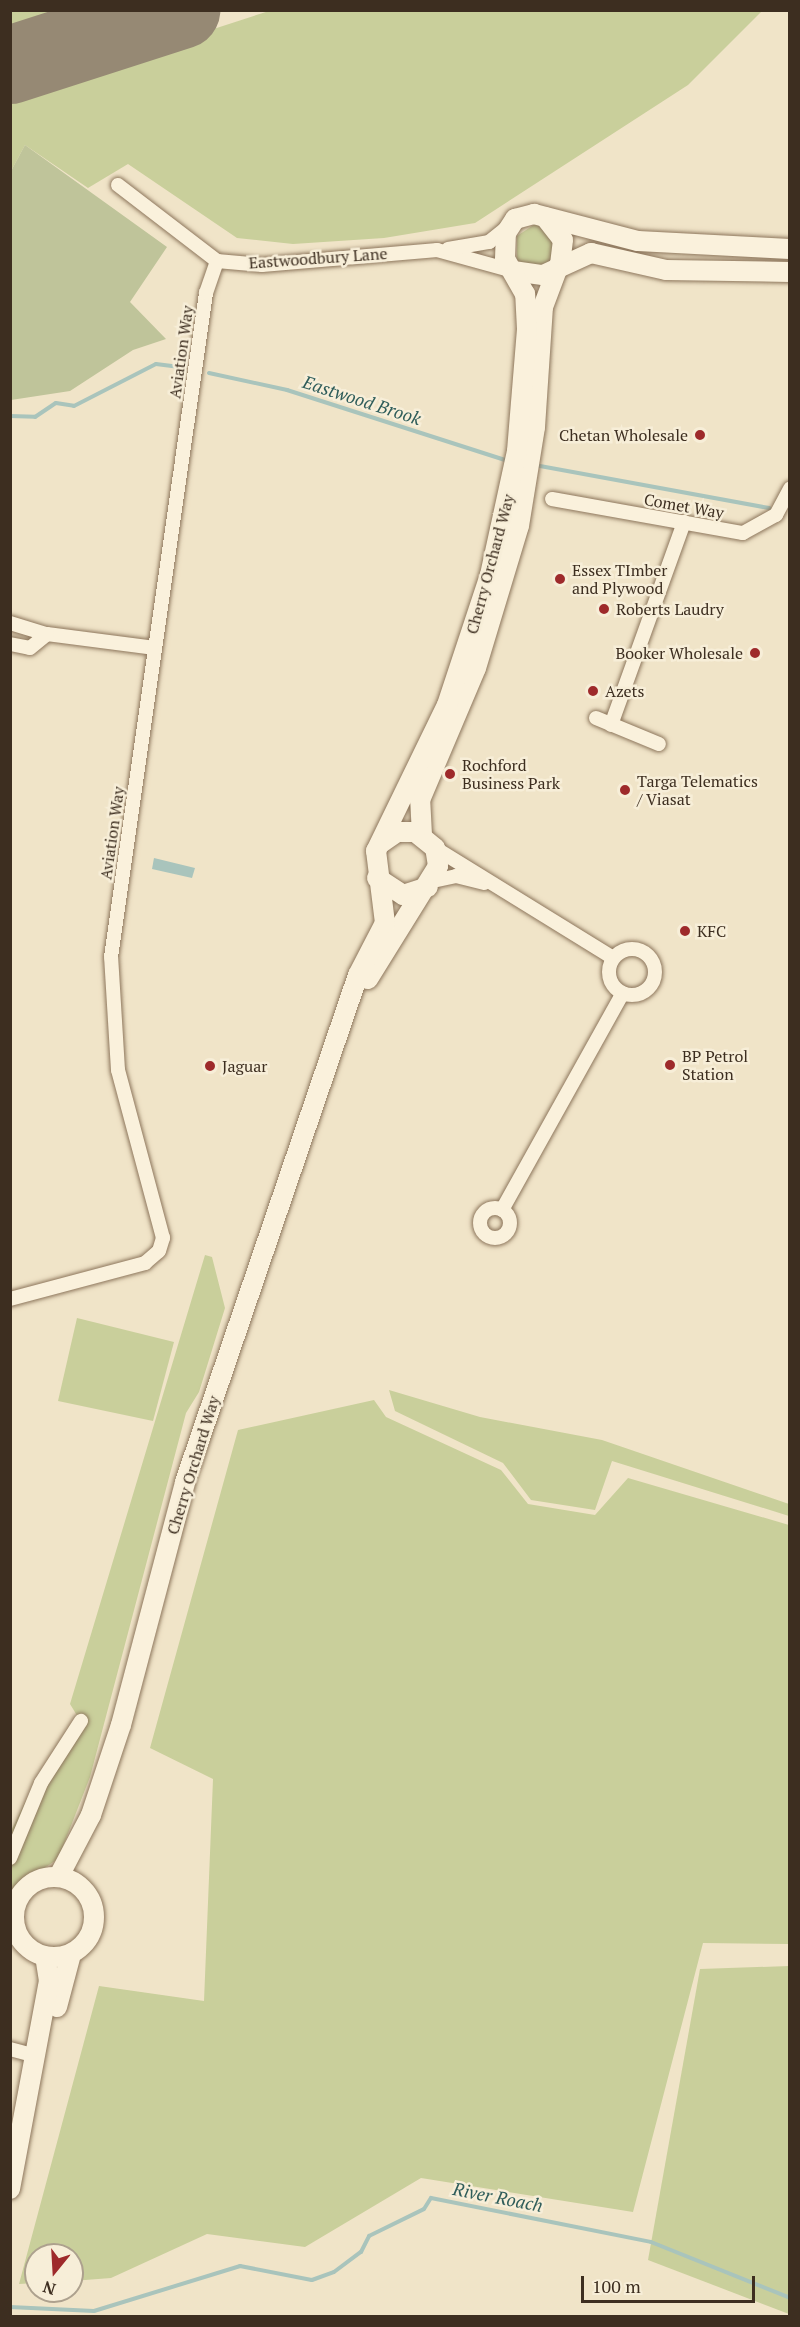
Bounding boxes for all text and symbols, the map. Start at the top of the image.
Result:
street label: Eastwoodbury Lane [248,244,388,272]
street label: Aviation Way [165,304,197,400]
water label: Eastwood Brook [300,371,424,429]
place label: Chetan Wholesale [559,425,688,445]
marker: Chetan Wholesale [693,428,707,442]
street label: Comet Way [643,490,725,522]
street label: Cherry Orchard Way [462,492,518,636]
place label: Essex TImber and Plywood [572,560,667,598]
marker: Essex TImber and Plywood [553,572,567,586]
place label: Roberts Laudry [616,599,724,619]
marker: Roberts Laudry [597,602,611,616]
place label: Booker Wholesale [615,643,743,663]
marker: Booker Wholesale [748,646,762,660]
place label: Azets [605,681,644,701]
marker: Azets [586,684,600,698]
place label: Rochford Business Park [462,755,560,793]
marker: Rochford Business Park [443,767,457,781]
place label: Targa Telematics / Viasat [637,771,758,809]
marker: Targa Telematics / Viasat [618,783,632,797]
street label: Aviation Way [96,785,128,881]
place label: KFC [697,921,726,941]
marker: KFC [678,924,692,938]
place label: BP Petrol Station [682,1046,748,1084]
place label: Jaguar [222,1056,267,1076]
marker: BP Petrol Station [663,1058,677,1072]
marker: Jaguar [203,1059,217,1073]
street label: Cherry Orchard Way [163,1393,223,1537]
water label: River Roach [451,2178,545,2216]
north arrow [24,2243,84,2303]
scale bar [584,2264,758,2302]
text: 100 m [592,2274,641,2298]
text: N [40,2276,58,2301]

